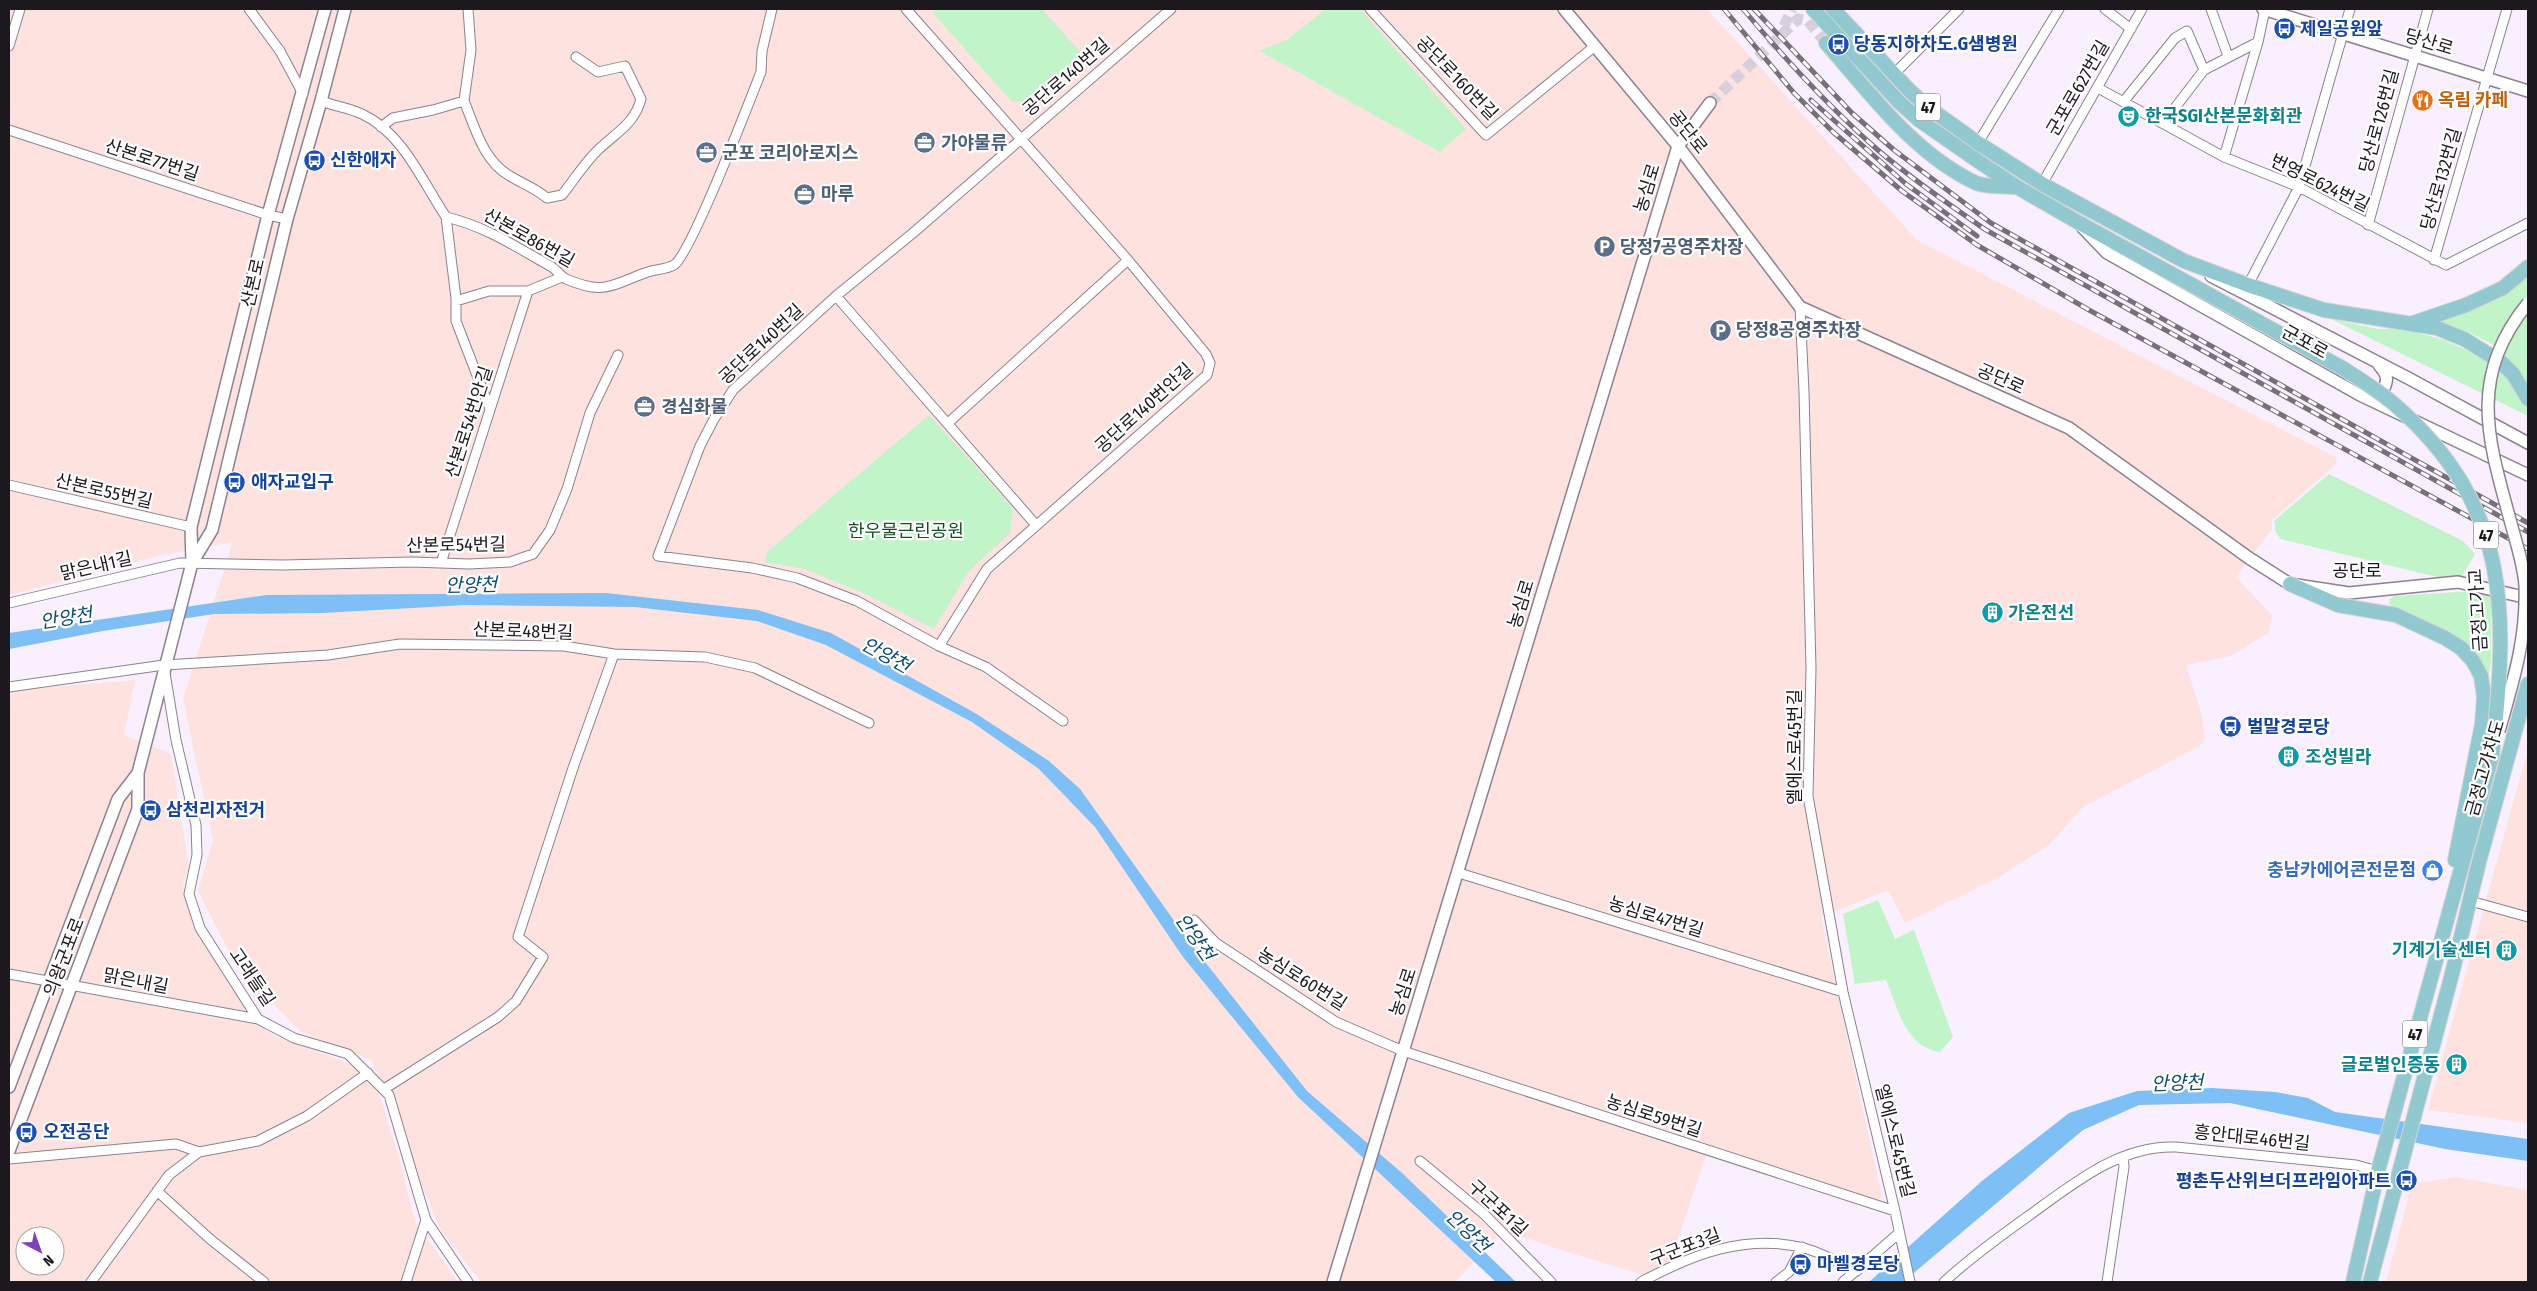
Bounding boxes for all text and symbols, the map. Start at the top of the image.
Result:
bus stop icon: 제일공원앞 [2272,17,2296,41]
place label: 제일공원앞 [2300,18,2383,40]
street label: 당산로 [2402,24,2456,60]
street label: 공단로160번길 [1412,31,1502,125]
bus stop icon: 당동지하차도.G샘병원 [1826,32,1850,56]
street label: 공단로140번길 [1018,33,1114,121]
place label: 당동지하차도.G샘병원 [1854,33,2018,55]
street label: 군포로627번길 [2042,36,2114,140]
street label: 당산로126번길 [2355,67,2403,175]
restaurant icon: 옥림 카페 [2410,88,2434,112]
place label: 옥림 카페 [2438,89,2508,111]
road number: 47 [1916,94,1940,120]
theatre icon: 한국SGI산본문화회관 [2117,104,2141,128]
place label: 한국SGI산본문화회관 [2145,105,2303,127]
street label: 공단로 [1664,106,1712,158]
street label: 당산로132번길 [2416,125,2466,233]
office icon: 가야물류 [913,131,937,155]
place label: 가야물류 [941,132,1007,154]
street label: 산본로77번길 [102,134,202,186]
office icon: 군포 코리아로지스 [694,141,718,165]
place label: 군포 코리아로지스 [722,142,858,164]
bus stop icon: 신한애자 [302,148,326,172]
place label: 신한애자 [330,149,397,171]
street label: 번영로624번길 [2267,149,2373,217]
street label: 농심로 [1629,161,1665,215]
office icon: 마루 [793,182,817,206]
place label: 마루 [821,183,854,205]
street label: 산본로86번길 [480,204,578,272]
parking icon: 당정7공영주차장 [1592,235,1616,259]
place label: 당정7공영주차장 [1620,236,1744,258]
street label: 산본로 [237,256,269,310]
street label: 공단로140번길 [714,299,808,389]
parking icon: 당정8공영주차장 [1708,318,1732,342]
place label: 당정8공영주차장 [1736,319,1862,341]
street label: 군포로 [2278,320,2332,364]
street label: 공단로140번안길 [1090,358,1198,458]
street label: 공단로 [1974,359,2028,399]
street label: 산본로54번안길 [441,363,497,481]
office icon: 경심화물 [633,395,657,419]
place label: 경심화물 [661,396,727,418]
street label: 산본로55번길 [53,469,155,513]
bus stop icon: 애자교입구 [223,470,247,494]
place label: 애자교입구 [251,471,334,493]
park label: 한우물근린공원 [848,520,964,542]
road number: 47 [2474,522,2498,548]
street label: 산본로54번길 [406,533,506,557]
street label: 맑은내1길 [58,547,134,585]
street label: 공단로 [2332,560,2382,582]
street label: 금정고가교 [2464,568,2492,652]
water label: 안양천 [445,573,499,597]
street label: 농심로 [1503,577,1539,631]
building icon: 가온전선 [1980,601,2004,625]
water label: 안양천 [38,602,95,633]
place label: 가온전선 [2008,602,2074,624]
street label: 산본로48번길 [472,618,574,644]
water label: 안양천 [857,632,916,679]
street label: 엘에스로45번길 [1784,689,1806,805]
bus stop icon: 벌말경로당 [2219,715,2243,739]
place label: 벌말경로당 [2247,716,2330,738]
street label: 금정고가차도 [2461,717,2509,819]
building icon: 조성빌라 [2277,745,2301,769]
place label: 조성빌라 [2305,746,2372,768]
bus stop icon: 삼천리자전거 [138,798,162,822]
place label: 삼천리자전거 [166,799,265,821]
shop icon: 충남카에어콘전문점 [2420,858,2444,882]
place label: 충남카에어콘전문점 [2267,859,2416,881]
street label: 농심로47번길 [1606,892,1706,942]
water label: 안양천 [1171,909,1220,966]
street label: 의왕군포로 [39,914,89,1000]
building icon: 기계기술센터 [2495,938,2519,962]
place label: 기계기술센터 [2392,939,2491,961]
street label: 고래들길 [224,943,280,1011]
street label: 농심로60번길 [1253,943,1351,1015]
street label: 맑은내길 [101,964,171,998]
street label: 농심로 [1385,965,1421,1019]
road number: 47 [2402,1021,2428,1048]
building icon: 글로벌인증동 [2444,1053,2468,1077]
place label: 글로벌인증동 [2341,1054,2440,1076]
water label: 안양천 [2150,1071,2205,1095]
street label: 엘에스로45번길 [1870,1082,1920,1200]
street label: 농심로59번길 [1603,1090,1705,1142]
bus stop icon: 오전공단 [15,1120,39,1144]
place label: 오전공단 [43,1121,110,1143]
street label: 흥안대로46번길 [2193,1121,2311,1155]
bus stop icon: 평촌두산위브더프라임아파트 [2395,1169,2419,1193]
place label: 평촌두산위브더프라임아파트 [2176,1170,2391,1192]
street label: 구군포1길 [1464,1175,1532,1241]
water label: 안양천 [1441,1205,1496,1258]
street label: 구군포3길 [1646,1223,1724,1271]
north arrow [15,1226,65,1276]
text: N [39,1251,57,1270]
bus stop icon: 마벨경로당 [1789,1252,1813,1276]
place label: 마벨경로당 [1817,1253,1900,1275]

